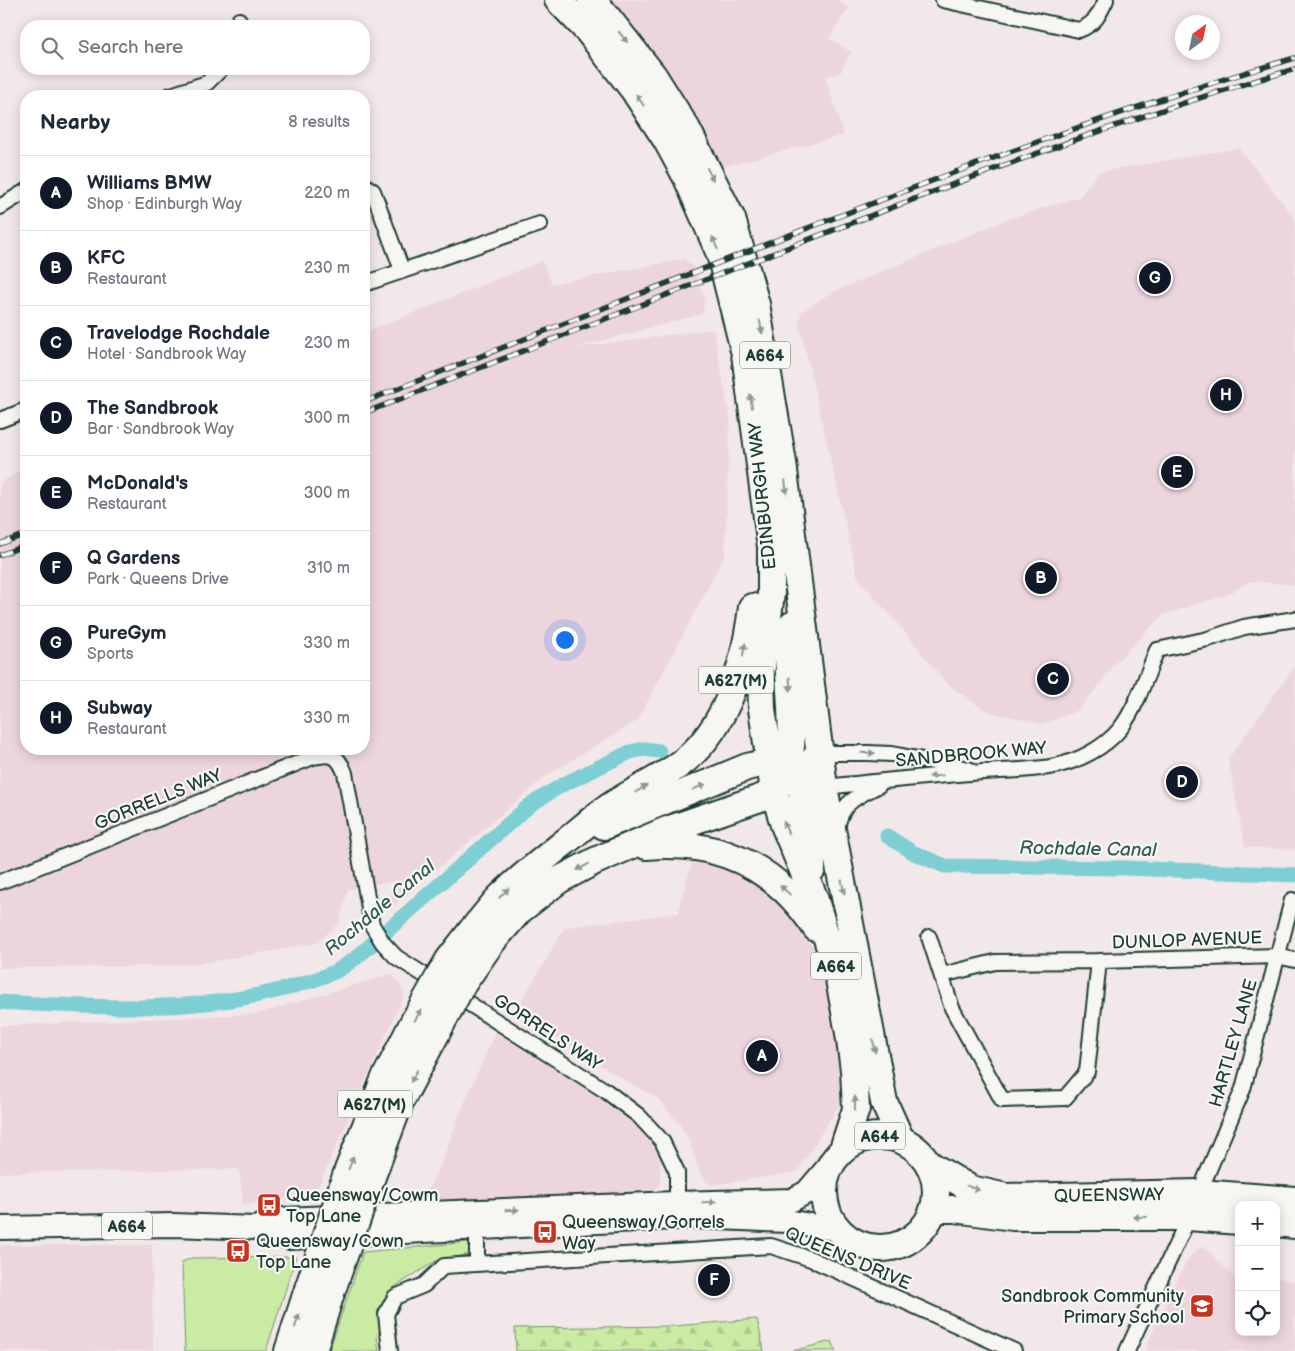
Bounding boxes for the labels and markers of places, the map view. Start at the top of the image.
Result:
pin: G [1139,259,1171,297]
pin: H [1210,376,1242,414]
pin: E [1161,453,1193,491]
pin: B [1025,559,1057,597]
pin: C [1037,660,1069,698]
pin: D [1166,763,1198,801]
pin: A [746,1037,778,1075]
place label: Queensway/Cowm Top Lane [286,1185,438,1227]
bus stop icon: Queensway/Cowm Top Lane [256,1192,282,1218]
place label: Queensway/Gorrels Way [562,1212,725,1254]
bus stop icon: Queensway/Gorrels Way [532,1219,558,1245]
place label: Queensway/Cown Top Lane [256,1231,404,1273]
bus stop icon: Queensway/Cown Top Lane [225,1238,251,1264]
pin: F [698,1261,730,1299]
place label: Sandbrook Community Primary School [1001,1286,1185,1328]
school or university icon: Sandbrook Community Primary School [1189,1293,1215,1319]

